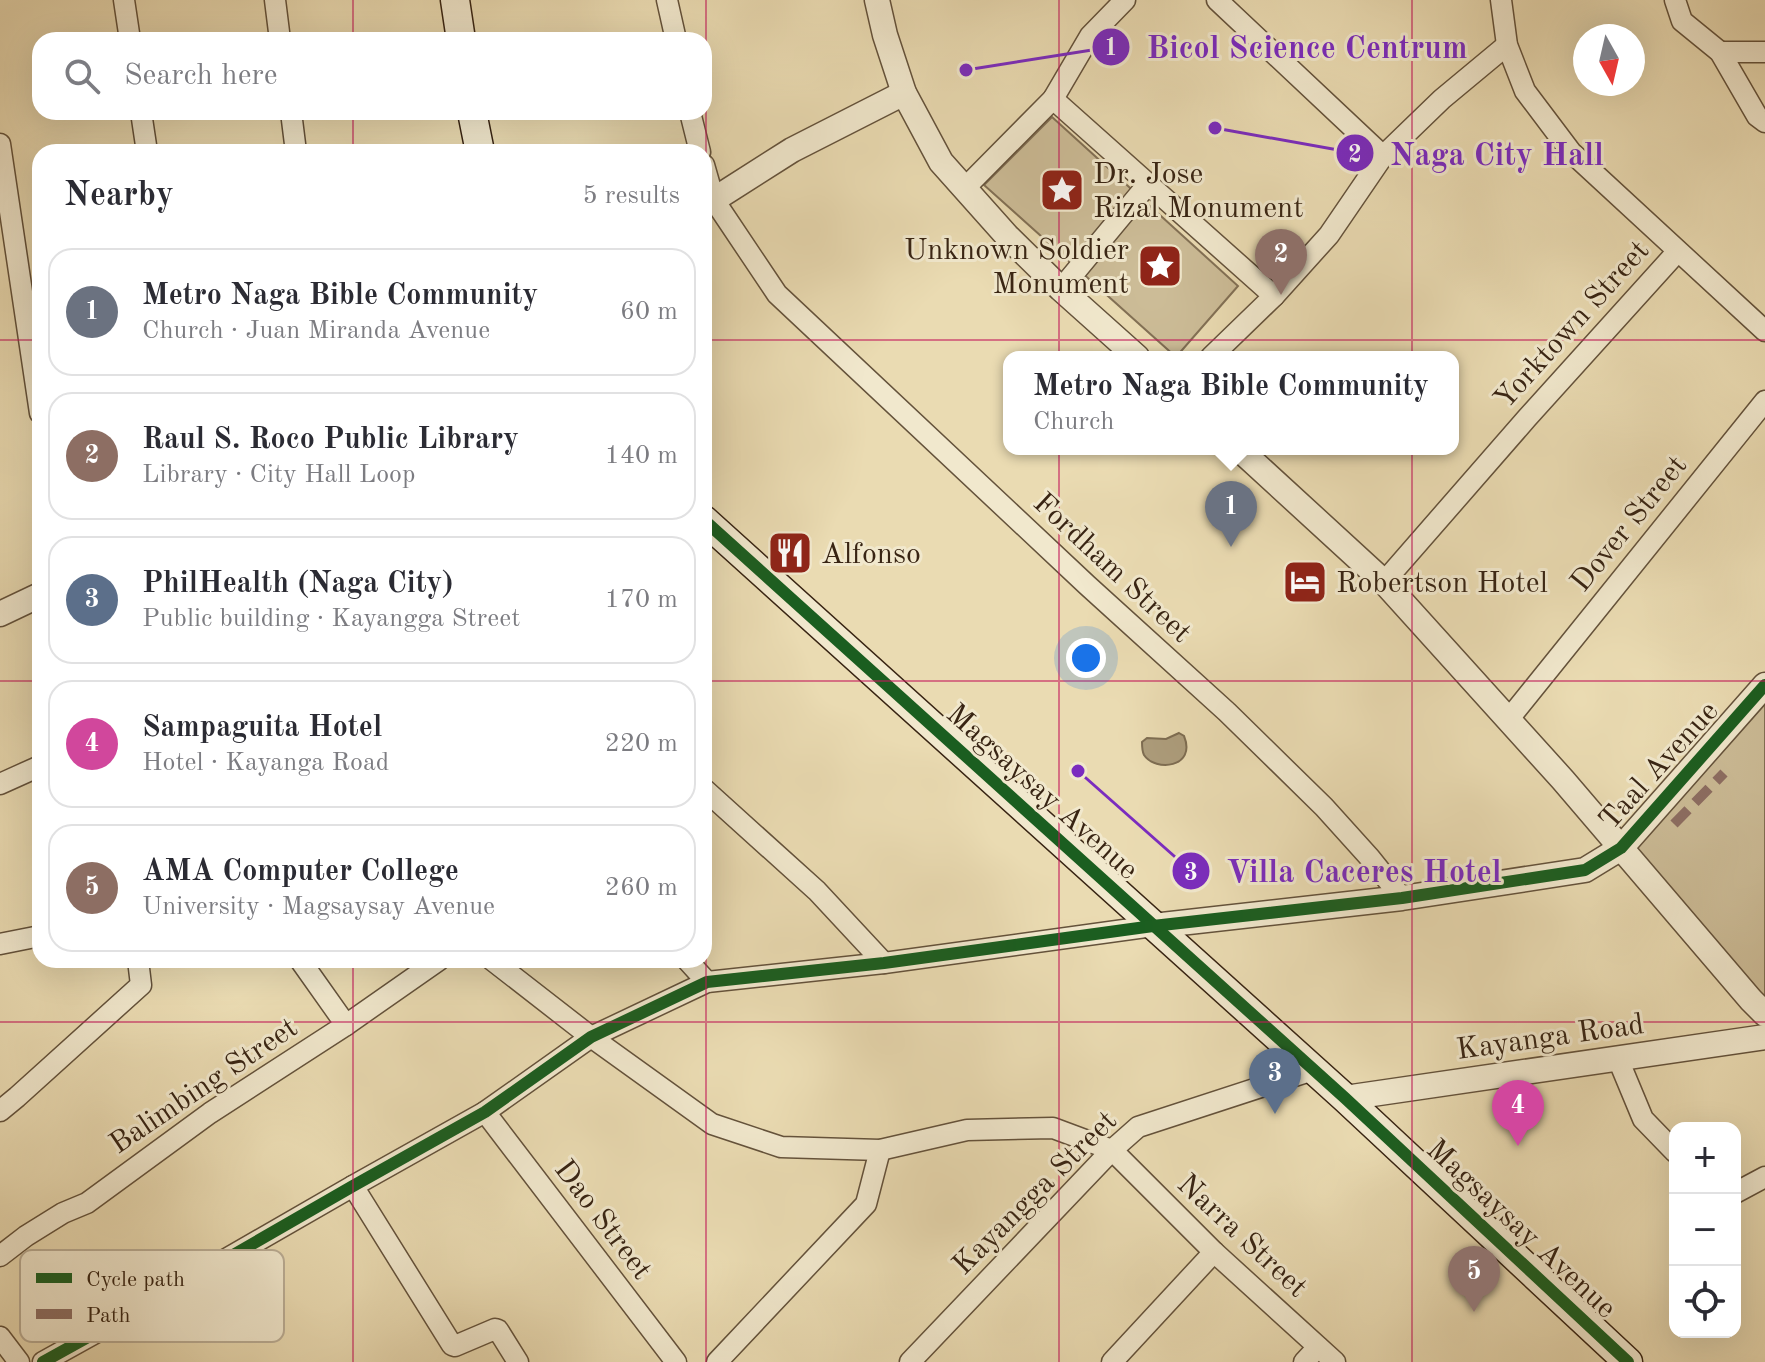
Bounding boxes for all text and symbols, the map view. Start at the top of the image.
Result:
callout: Bicol Science Centrum [1091,19,1484,75]
north arrow [1573,24,1645,96]
search box [32,32,712,120]
text: Bicol Science Centrum [1146,34,1468,66]
text: 1 [1104,37,1118,61]
icon: search [60,54,104,98]
text: Search here [124,61,278,91]
callout: Naga City Hall [1335,125,1620,181]
text: Naga City Hall [1390,141,1604,173]
text: 2 [1348,144,1362,168]
place label: Dr. Jose Rizal Monument [1093,160,1304,224]
place icon: Dr. Jose Rizal Monument [1038,166,1086,214]
text: Nearby [64,179,174,213]
text: 5 results [582,183,680,209]
pin: 2 [1255,229,1307,295]
place label: Unknown Soldier Monument [904,236,1129,300]
street label: Yorktown Street [1489,236,1655,415]
place icon: Unknown Soldier Monument [1136,242,1184,290]
text: Metro Naga Bible Community [142,281,538,311]
text: 1 [84,299,100,325]
text: 60 m [620,299,678,325]
text: Church · Juan Miranda Avenue [142,318,490,344]
popup [1003,351,1459,455]
text: Metro Naga Bible Community [1033,372,1429,402]
text: Church [1033,409,1115,435]
text: Raul S. Roco Public Library [142,425,519,455]
text: 2 [84,443,100,469]
text: 140 m [605,443,678,469]
street label: Dover Street [1566,451,1693,598]
text: Library · City Hall Loop [142,462,415,488]
pin: 1 [1205,481,1257,547]
street label: Fordham Street [1027,488,1196,649]
restaurant icon: Alfonso [766,529,814,577]
place label: Alfonso [821,540,921,570]
hotel icon: Robertson Hotel [1281,558,1329,606]
text: PhilHealth (Naga City) [142,569,453,599]
place label: Robertson Hotel [1336,569,1548,599]
text: 3 [84,587,100,613]
text: 170 m [605,587,678,613]
text: Public building · Kayangga Street [142,606,520,632]
your location [1066,638,1106,678]
street label: Taal Avenue [1594,696,1725,836]
street label: Magsaysay Avenue [940,699,1143,886]
text: Sampaguita Hotel [142,713,382,743]
text: 4 [84,731,100,757]
text: 220 m [605,731,678,757]
text: Hotel · Kayanga Road [142,750,389,776]
callout: Villa Caceres Hotel [1171,843,1518,899]
text: AMA Computer College [142,857,459,887]
text: Villa Caceres Hotel [1226,858,1502,890]
text: 3 [1184,862,1198,886]
text: 5 [84,875,100,901]
text: 260 m [605,875,678,901]
text: University · Magsaysay Avenue [142,894,495,920]
street label: Kayanga Road [1454,1010,1646,1066]
street label: Balimbing Street [105,1013,303,1160]
pin: 3 [1249,1048,1301,1114]
pin: 4 [1492,1080,1544,1146]
street label: Kayangga Street [948,1106,1123,1281]
map controls [1669,1122,1741,1338]
button: + [1669,1122,1741,1194]
street label: Magsaysay Avenue [1420,1134,1621,1324]
street label: Dao Street [548,1155,657,1286]
street label: Narra Street [1171,1169,1312,1304]
button: − [1669,1194,1741,1266]
pin: 5 [1448,1246,1500,1312]
legend [20,1250,284,1342]
button: locate [1669,1266,1741,1338]
text: Cycle path [86,1269,185,1291]
text: Path [86,1305,131,1327]

